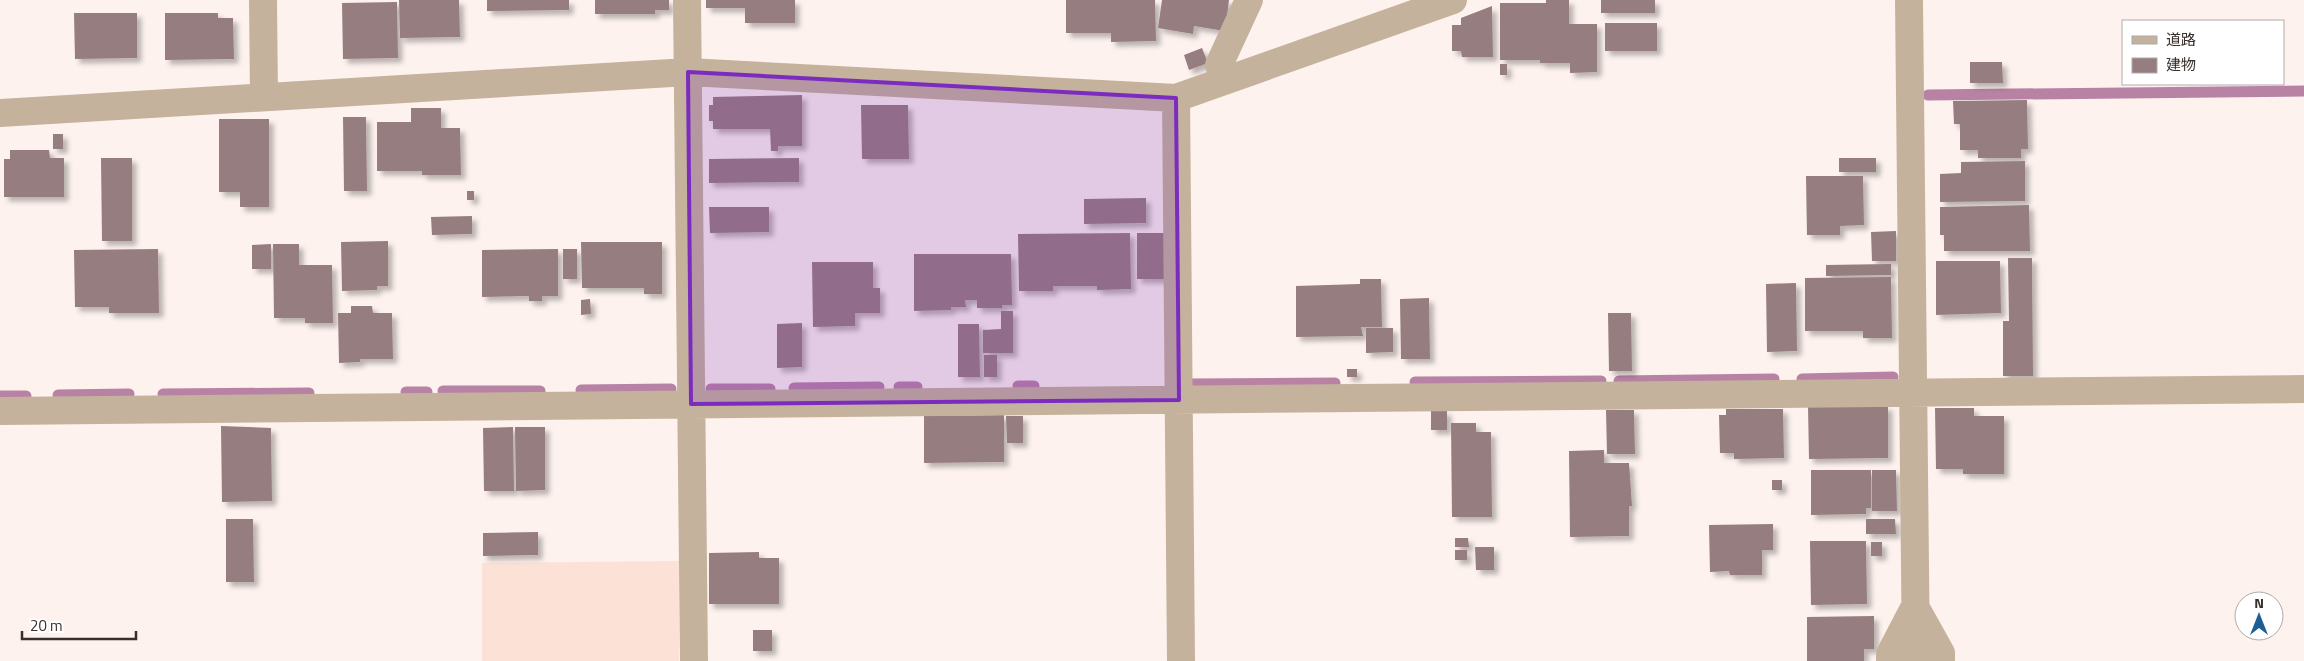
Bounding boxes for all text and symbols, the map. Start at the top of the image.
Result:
legend [2122,20,2284,85]
text: 道路 [2166,28,2196,51]
text: 建物 [2166,53,2196,76]
north arrow [2234,591,2284,641]
text: N [2254,592,2264,613]
scale bar [22,608,136,640]
text: 20 m [30,614,63,637]

